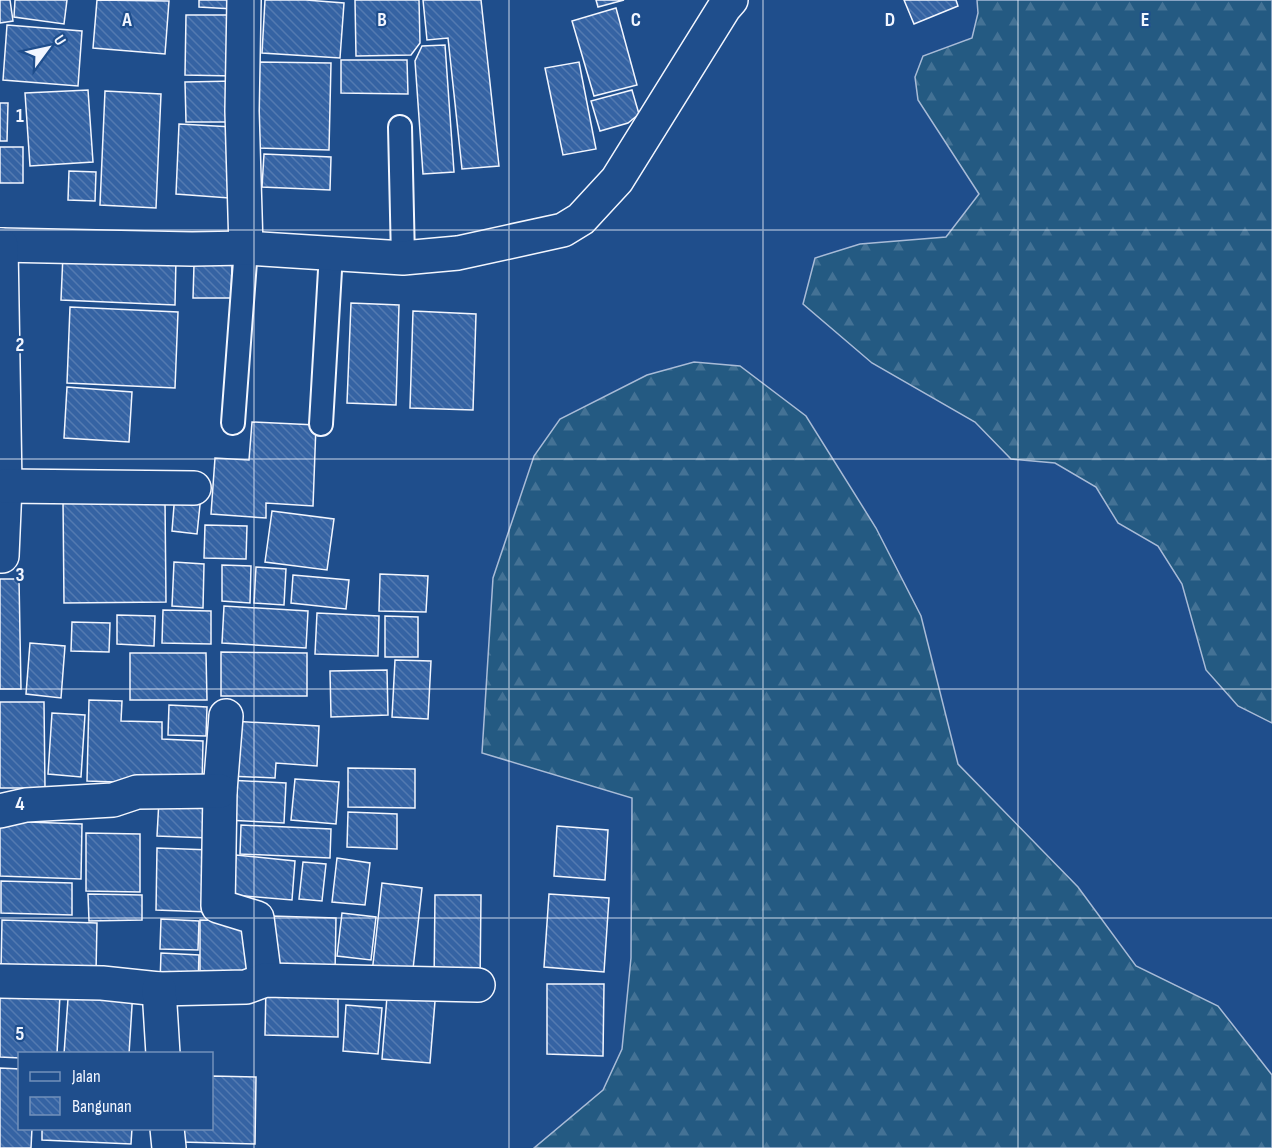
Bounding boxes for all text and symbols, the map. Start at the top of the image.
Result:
text: A [121,8,132,32]
text: B [377,8,387,32]
text: C [631,8,641,32]
text: D [885,8,895,32]
text: E [1141,8,1149,32]
north arrow [18,18,78,78]
text: U [49,32,70,49]
text: 1 [16,104,24,128]
text: 2 [16,333,24,357]
text: 3 [16,563,25,587]
text: 4 [15,792,25,816]
text: 5 [16,1022,25,1046]
legend [18,1052,213,1130]
text: Jalan [71,1066,101,1087]
text: Bangunan [72,1096,132,1117]

